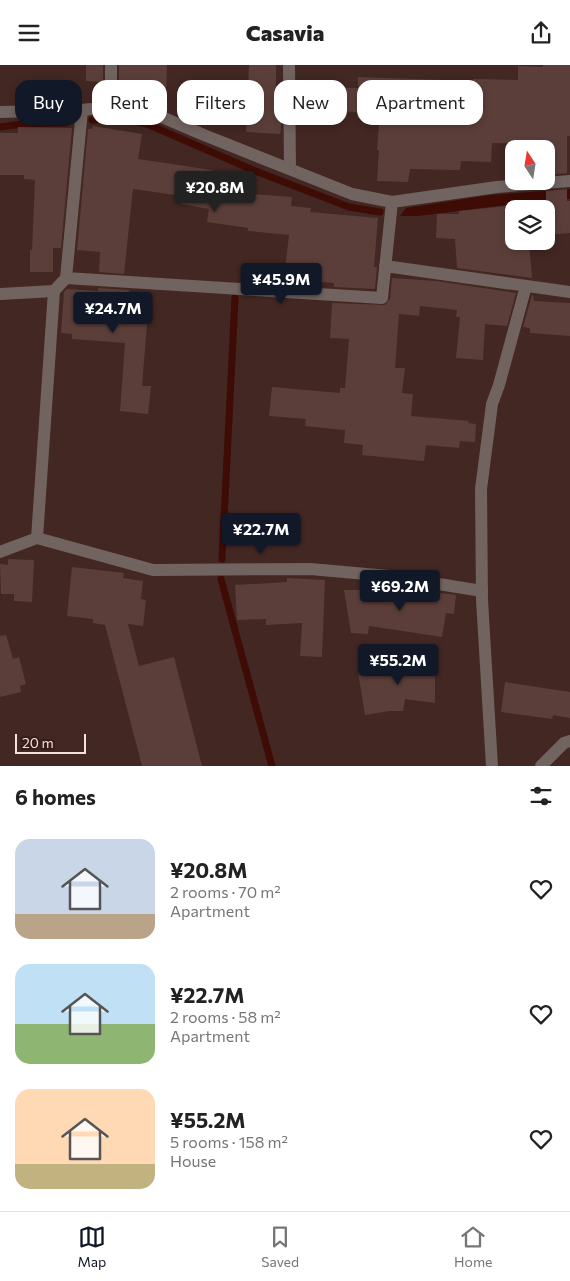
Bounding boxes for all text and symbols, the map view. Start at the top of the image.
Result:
icon: menu [15,19,43,47]
text: Casavia [246,19,324,46]
icon: share [527,19,555,47]
chip: Buy [15,80,82,125]
chip: Rent [92,80,167,125]
chip: Filters [177,80,264,125]
chip: New [274,80,347,125]
chip: Apartment [357,80,483,125]
north arrow [505,140,555,190]
map controls [505,140,555,250]
pin: ¥20.8M [174,171,256,213]
text: ¥20.8M [185,177,245,196]
button: layers [505,200,555,250]
pin: ¥45.9M [240,263,322,305]
text: ¥45.9M [252,269,310,288]
pin: ¥24.7M [72,291,154,334]
text: ¥24.7M [84,298,142,317]
pin: ¥22.7M [220,513,302,555]
text: ¥22.7M [233,519,289,538]
pin: ¥69.2M [359,569,441,612]
text: ¥69.2M [371,576,429,595]
pin: ¥55.2M [357,643,439,686]
text: ¥55.2M [369,650,427,669]
scale bar [15,731,86,754]
text: 20 m [22,734,54,751]
icon: filters [527,782,555,810]
text: 6 homes [15,784,96,809]
text: ¥20.8M [170,857,248,882]
icon: home [55,859,115,919]
icon: heart [527,875,555,903]
text: 2 rooms · 70 m² [170,882,281,901]
text: Apartment [170,901,250,920]
text: ¥22.7M [170,982,245,1007]
icon: home [55,984,115,1044]
icon: heart [527,1000,555,1028]
text: 2 rooms · 58 m² [170,1007,281,1026]
text: Apartment [170,1026,250,1045]
text: ¥55.2M [170,1107,246,1132]
icon: home [55,1109,115,1169]
icon: heart [527,1125,555,1153]
text: 5 rooms · 158 m² [170,1132,288,1151]
text: House [170,1151,216,1170]
tab: Map [77,1223,106,1270]
tab: Saved [261,1223,299,1270]
tab: Home [454,1223,493,1270]

